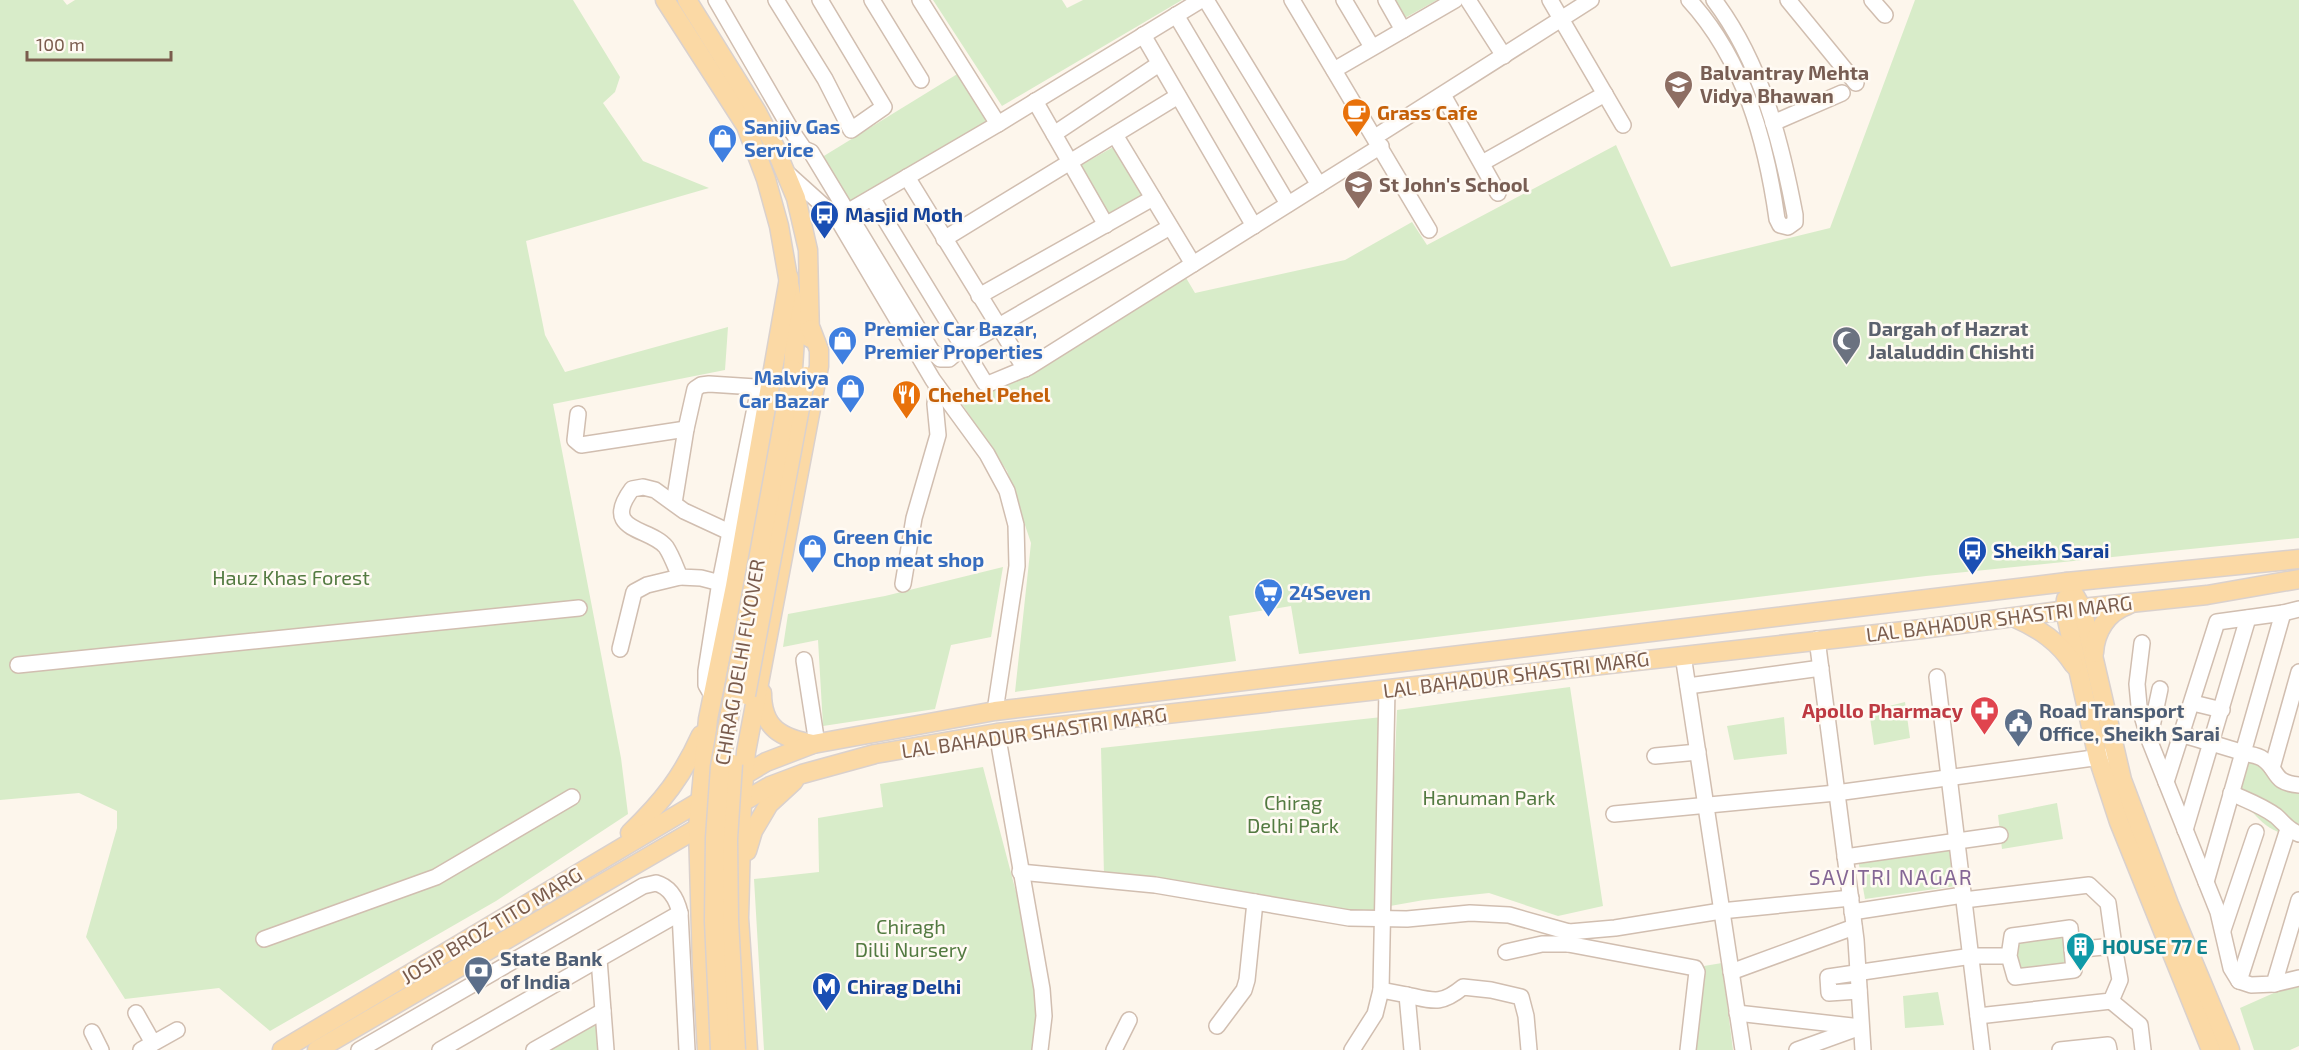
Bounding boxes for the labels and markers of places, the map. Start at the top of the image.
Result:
place label: Balvantray Mehta Vidya Bhawan [1700,60,1869,108]
school or university icon: Balvantray Mehta Vidya Bhawan [1663,68,1695,110]
cafe icon: Grass Cafe [1340,96,1372,138]
place label: Grass Cafe [1377,100,1478,124]
place label: Sanjiv Gas Service [744,114,840,161]
shop icon: Sanjiv Gas Service [707,122,739,164]
school or university icon: St John's School [1342,168,1374,210]
place label: St John's School [1379,172,1530,196]
bus stop icon: Masjid Moth [808,198,840,240]
place label: Masjid Moth [845,202,963,226]
place label: Premier Car Bazar, Premier Properties [864,316,1043,363]
place label: Dargah of Hazrat Jalaluddin Chishti [1868,316,2035,363]
shop icon: Premier Car Bazar, Premier Properties [827,324,859,366]
mosque icon: Dargah of Hazrat Jalaluddin Chishti [1831,324,1863,366]
place label: Malviya Car Bazar [739,365,829,412]
shop icon: Malviya Car Bazar [834,372,866,414]
restaurant icon: Chehel Pehel [891,378,923,420]
place label: Chehel Pehel [928,382,1051,406]
place label: Green Chic Chop meat shop [833,524,984,571]
shop icon: Green Chic Chop meat shop [796,532,828,574]
bus stop icon: Sheikh Sarai [1956,534,1988,576]
place label: Sheikh Sarai [1993,538,2110,562]
supermarket icon: 24Seven [1252,576,1284,618]
place label: 24Seven [1289,580,1371,604]
pharmacy icon: Apollo Pharmacy [1968,694,2000,736]
place label: Apollo Pharmacy [1802,698,1964,723]
place label: Road Transport Office, Sheikh Sarai [2039,698,2220,745]
public building icon: Road Transport Office, Sheikh Sarai [2002,706,2034,748]
building icon: HOUSE 77 E [2065,930,2097,972]
place label: HOUSE 77 E [2102,934,2208,958]
place label: State Bank of India [500,946,603,993]
bank icon: State Bank of India [463,954,495,996]
metro station icon: Chirag Delhi [810,970,842,1012]
place label: Chirag Delhi [847,974,961,998]

